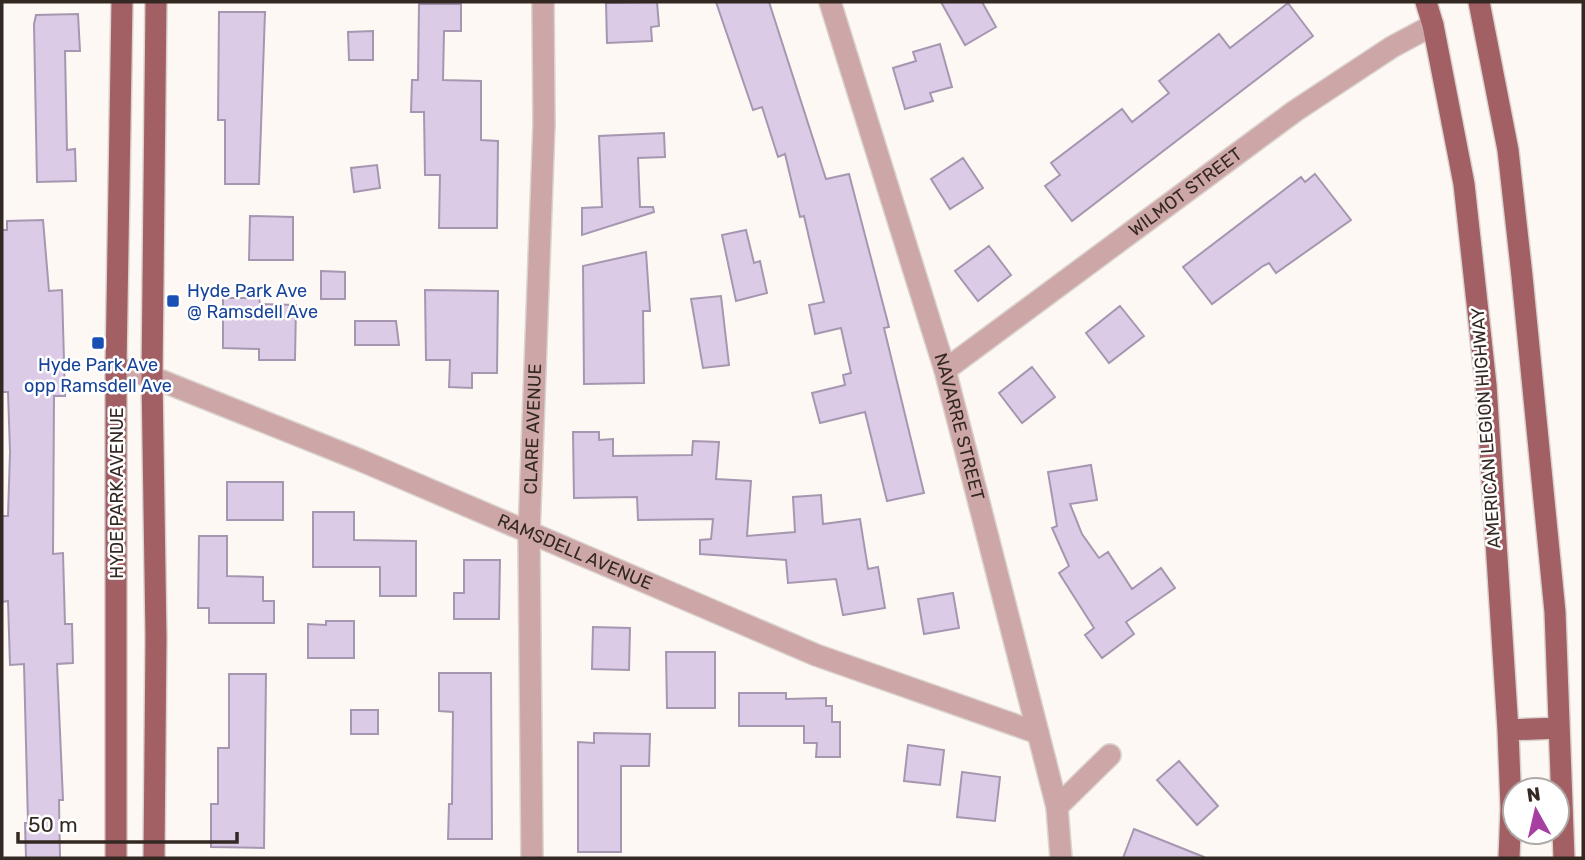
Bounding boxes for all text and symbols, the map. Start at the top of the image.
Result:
street label: WILMOT STREET [1124,143,1246,241]
place label: Hyde Park Ave @ Ramsdell Ave [187,280,318,323]
marker: Hyde Park Ave @ Ramsdell Ave [165,293,181,309]
street label: AMERICAN LEGION HIGHWAY [1467,307,1505,549]
marker: Hyde Park Ave opp Ramsdell Ave [90,335,106,351]
street label: NAVARRE STREET [929,350,989,503]
place label: Hyde Park Ave opp Ramsdell Ave [24,354,172,397]
street label: CLARE AVENUE [519,363,546,495]
street label: HYDE PARK AVENUE [106,407,128,579]
street label: RAMSDELL AVENUE [494,509,656,595]
north arrow [1501,776,1571,846]
text: N [1525,782,1542,807]
scale bar [18,800,236,844]
text: 50 m [28,812,78,837]

